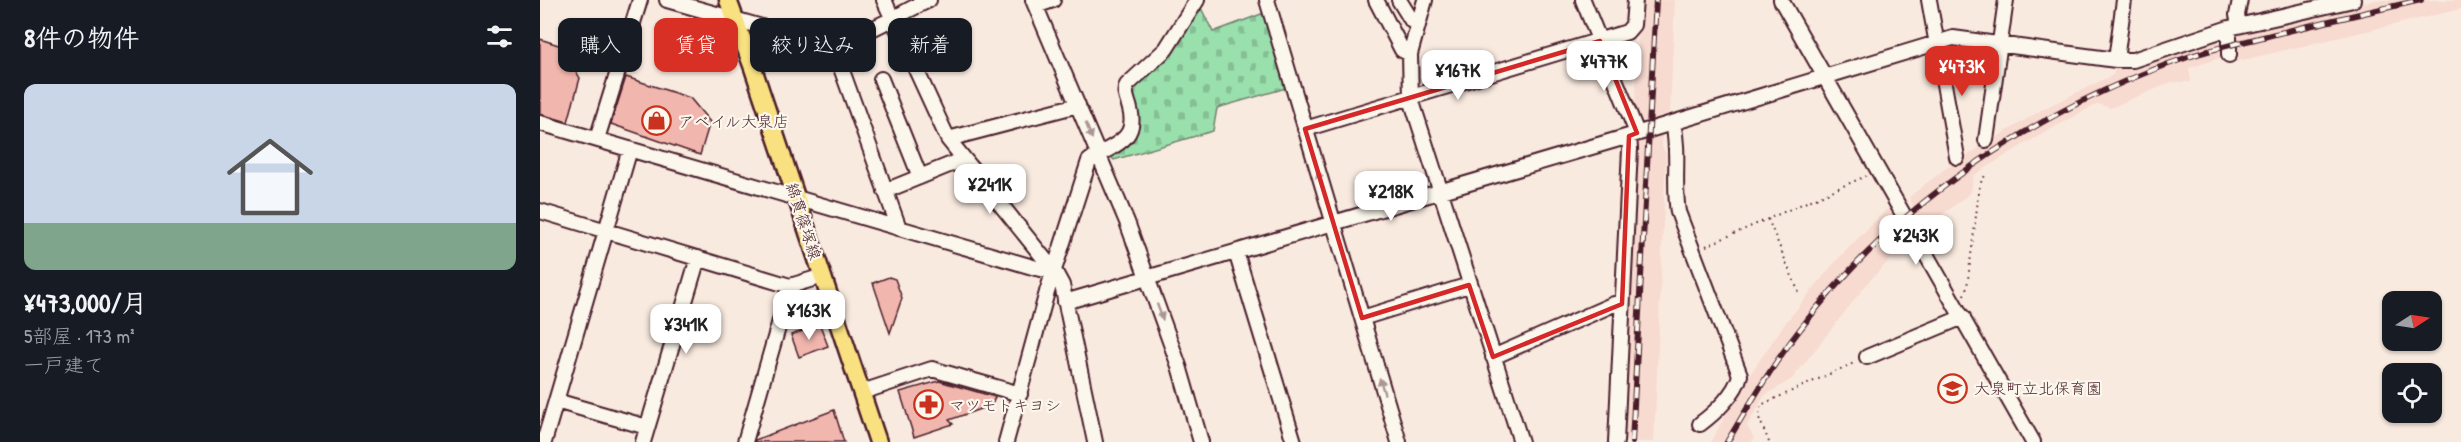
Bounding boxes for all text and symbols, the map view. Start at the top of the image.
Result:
chip: 購入 [558,18,642,72]
chip: 賃貸 [654,18,738,72]
chip: 絞り込み [750,18,876,72]
chip: 新着 [888,18,972,72]
text: 8件の物件 [24,20,139,55]
icon: filters [483,20,516,53]
pin: ¥477K [1562,41,1646,92]
pin: ¥473K [1920,46,2004,97]
text: ¥477K [1580,47,1628,74]
pin: ¥167K [1416,50,1500,101]
text: ¥473K [1939,52,1985,79]
text: ¥167K [1436,56,1480,83]
shop icon: アベイル大泉店 [641,105,673,137]
place label: アベイル大泉店 [678,110,789,132]
one-way arrow [1085,122,1094,140]
icon: home [216,123,324,231]
pin: ¥241K [948,164,1032,215]
text: ¥241K [968,170,1012,197]
one-way arrow [1315,170,1324,188]
pin: ¥218K [1349,171,1433,222]
text: ¥218K [1368,177,1414,204]
street label: 綿貫篠塚線 [781,180,827,262]
pin: ¥243K [1874,215,1958,266]
text: ¥243K [1893,221,1939,248]
text: ¥473,000/月 [24,285,148,320]
pin: ¥163K [767,290,851,341]
north arrow [2382,291,2442,351]
map controls [2382,291,2442,423]
text: ¥163K [787,296,831,323]
pin: ¥341K [644,304,728,355]
one-way arrow [1156,304,1166,322]
text: ¥341K [664,310,708,337]
text: 5部屋 · 173 m² [24,322,135,349]
text: 一戸建て [24,351,104,378]
button: locate [2382,363,2442,423]
school or university icon: 大泉町立北保育園 [1937,372,1969,404]
one-way arrow [1377,377,1386,395]
place label: 大泉町立北保育園 [1974,377,2102,399]
pharmacy icon: マツモトキヨシ [912,389,944,421]
place label: マツモトキヨシ [949,394,1061,416]

